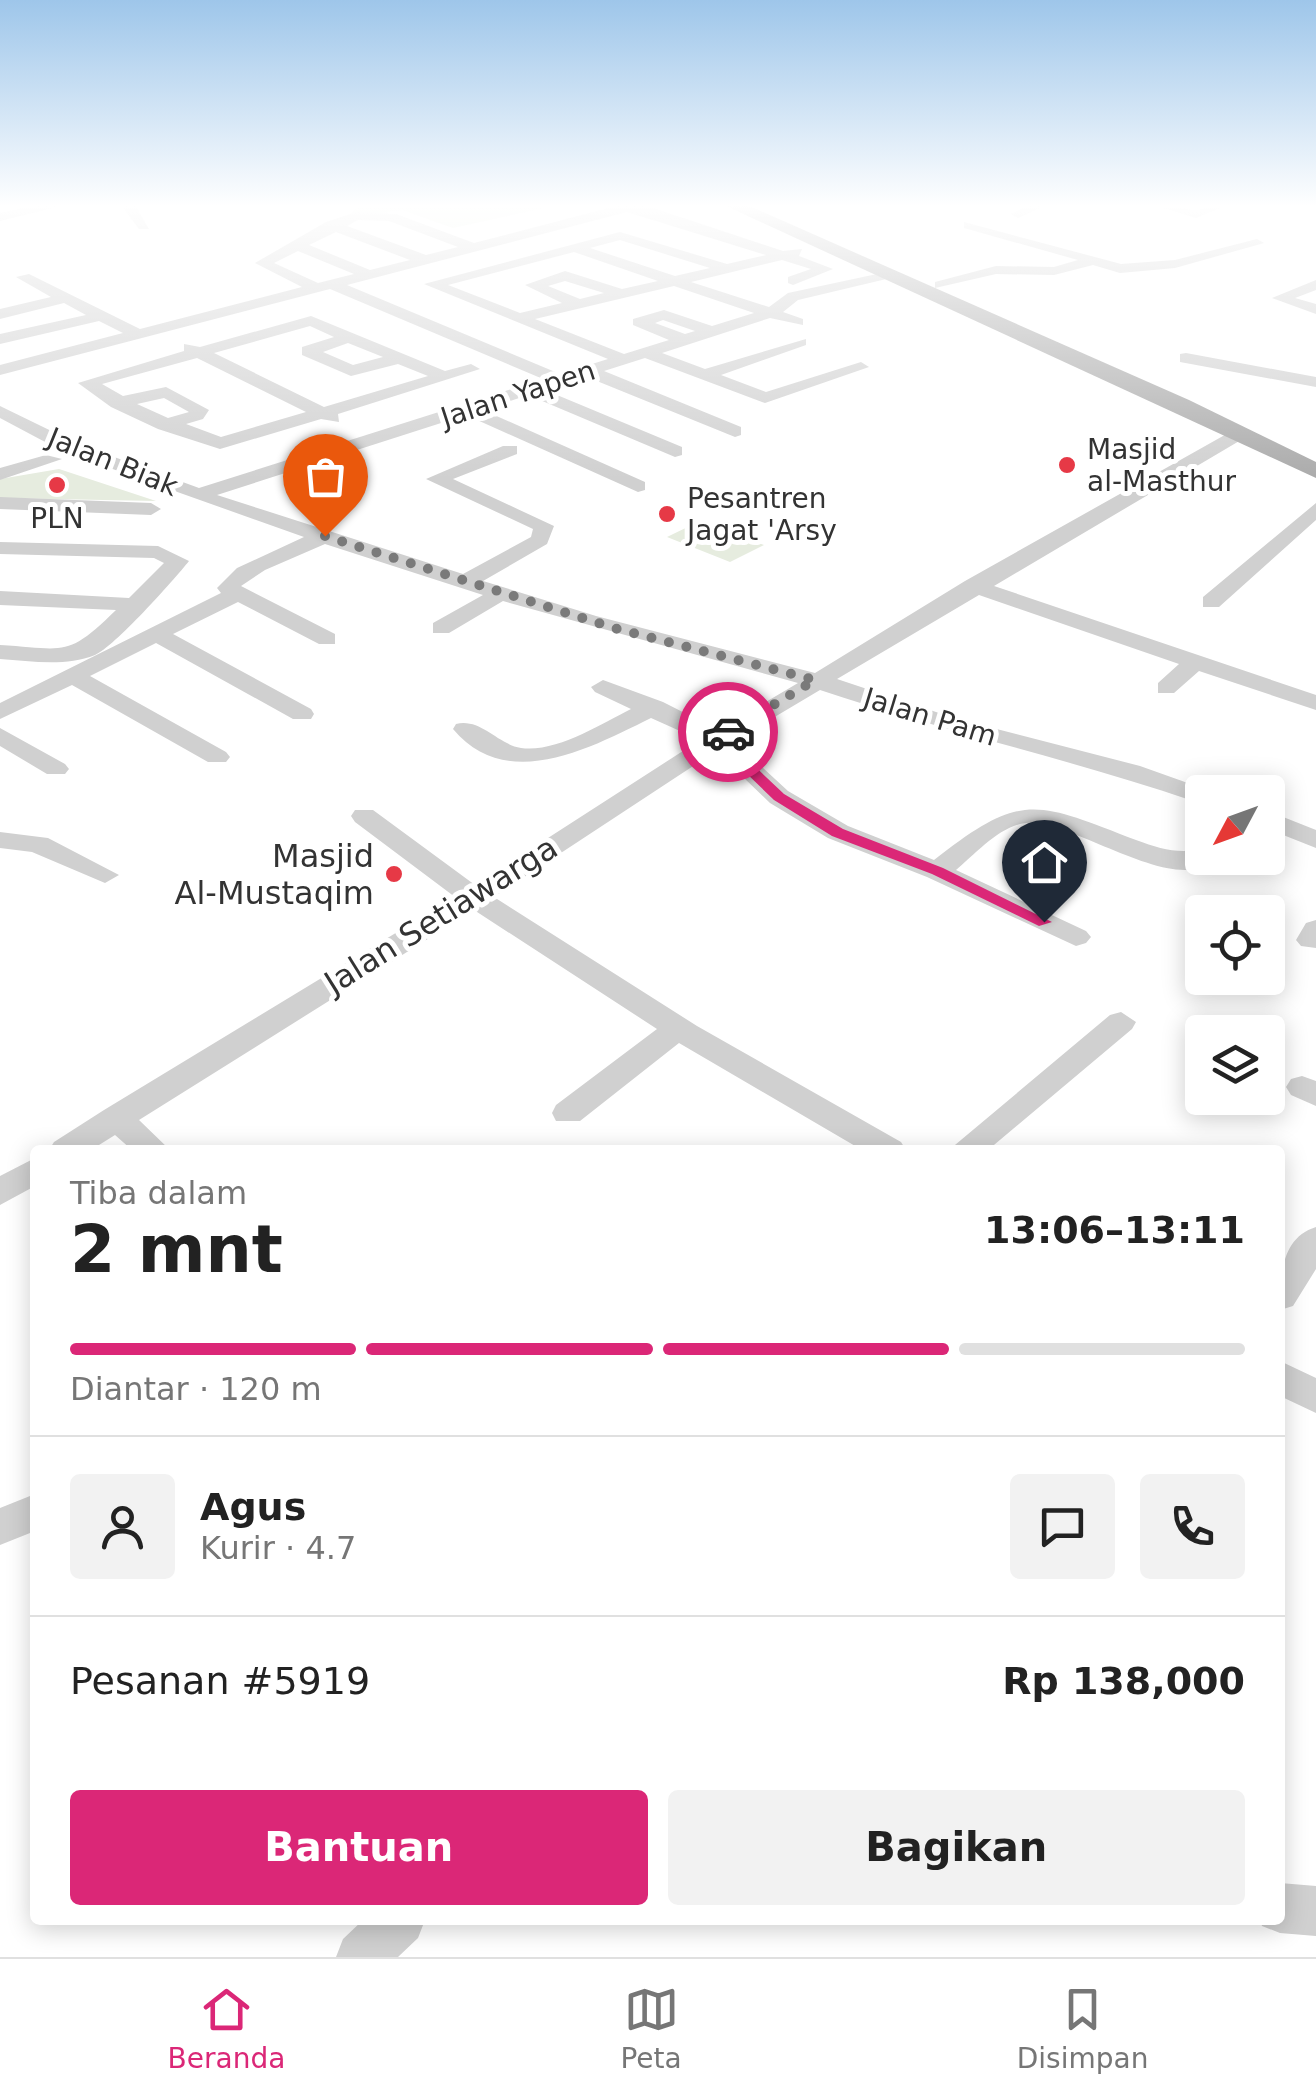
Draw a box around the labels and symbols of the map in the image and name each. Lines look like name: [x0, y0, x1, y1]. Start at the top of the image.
street label: Jalan Yapen: [435, 354, 599, 435]
street label: Jalan Biak: [41, 420, 184, 503]
place label: Masjid al-Masthur: [1087, 433, 1236, 498]
pin: [283, 434, 368, 537]
marker: Masjid al-Masthur: [1056, 454, 1078, 476]
marker: PLN: [46, 474, 68, 496]
place label: Pesantren Jagat 'Arsy: [685, 482, 837, 547]
place label: PLN: [30, 502, 84, 535]
marker: Pesantren Jagat 'Arsy: [656, 503, 678, 525]
street label: Jalan Pam: [858, 681, 1000, 753]
courier: [678, 682, 778, 782]
north arrow: [1185, 775, 1285, 875]
pin: [1002, 820, 1087, 923]
street label: Jalan Setiawarga: [316, 828, 564, 1003]
place label: Masjid Al-Mustaqim: [175, 837, 374, 912]
marker: Masjid Al-Mustaqim: [383, 863, 405, 885]

